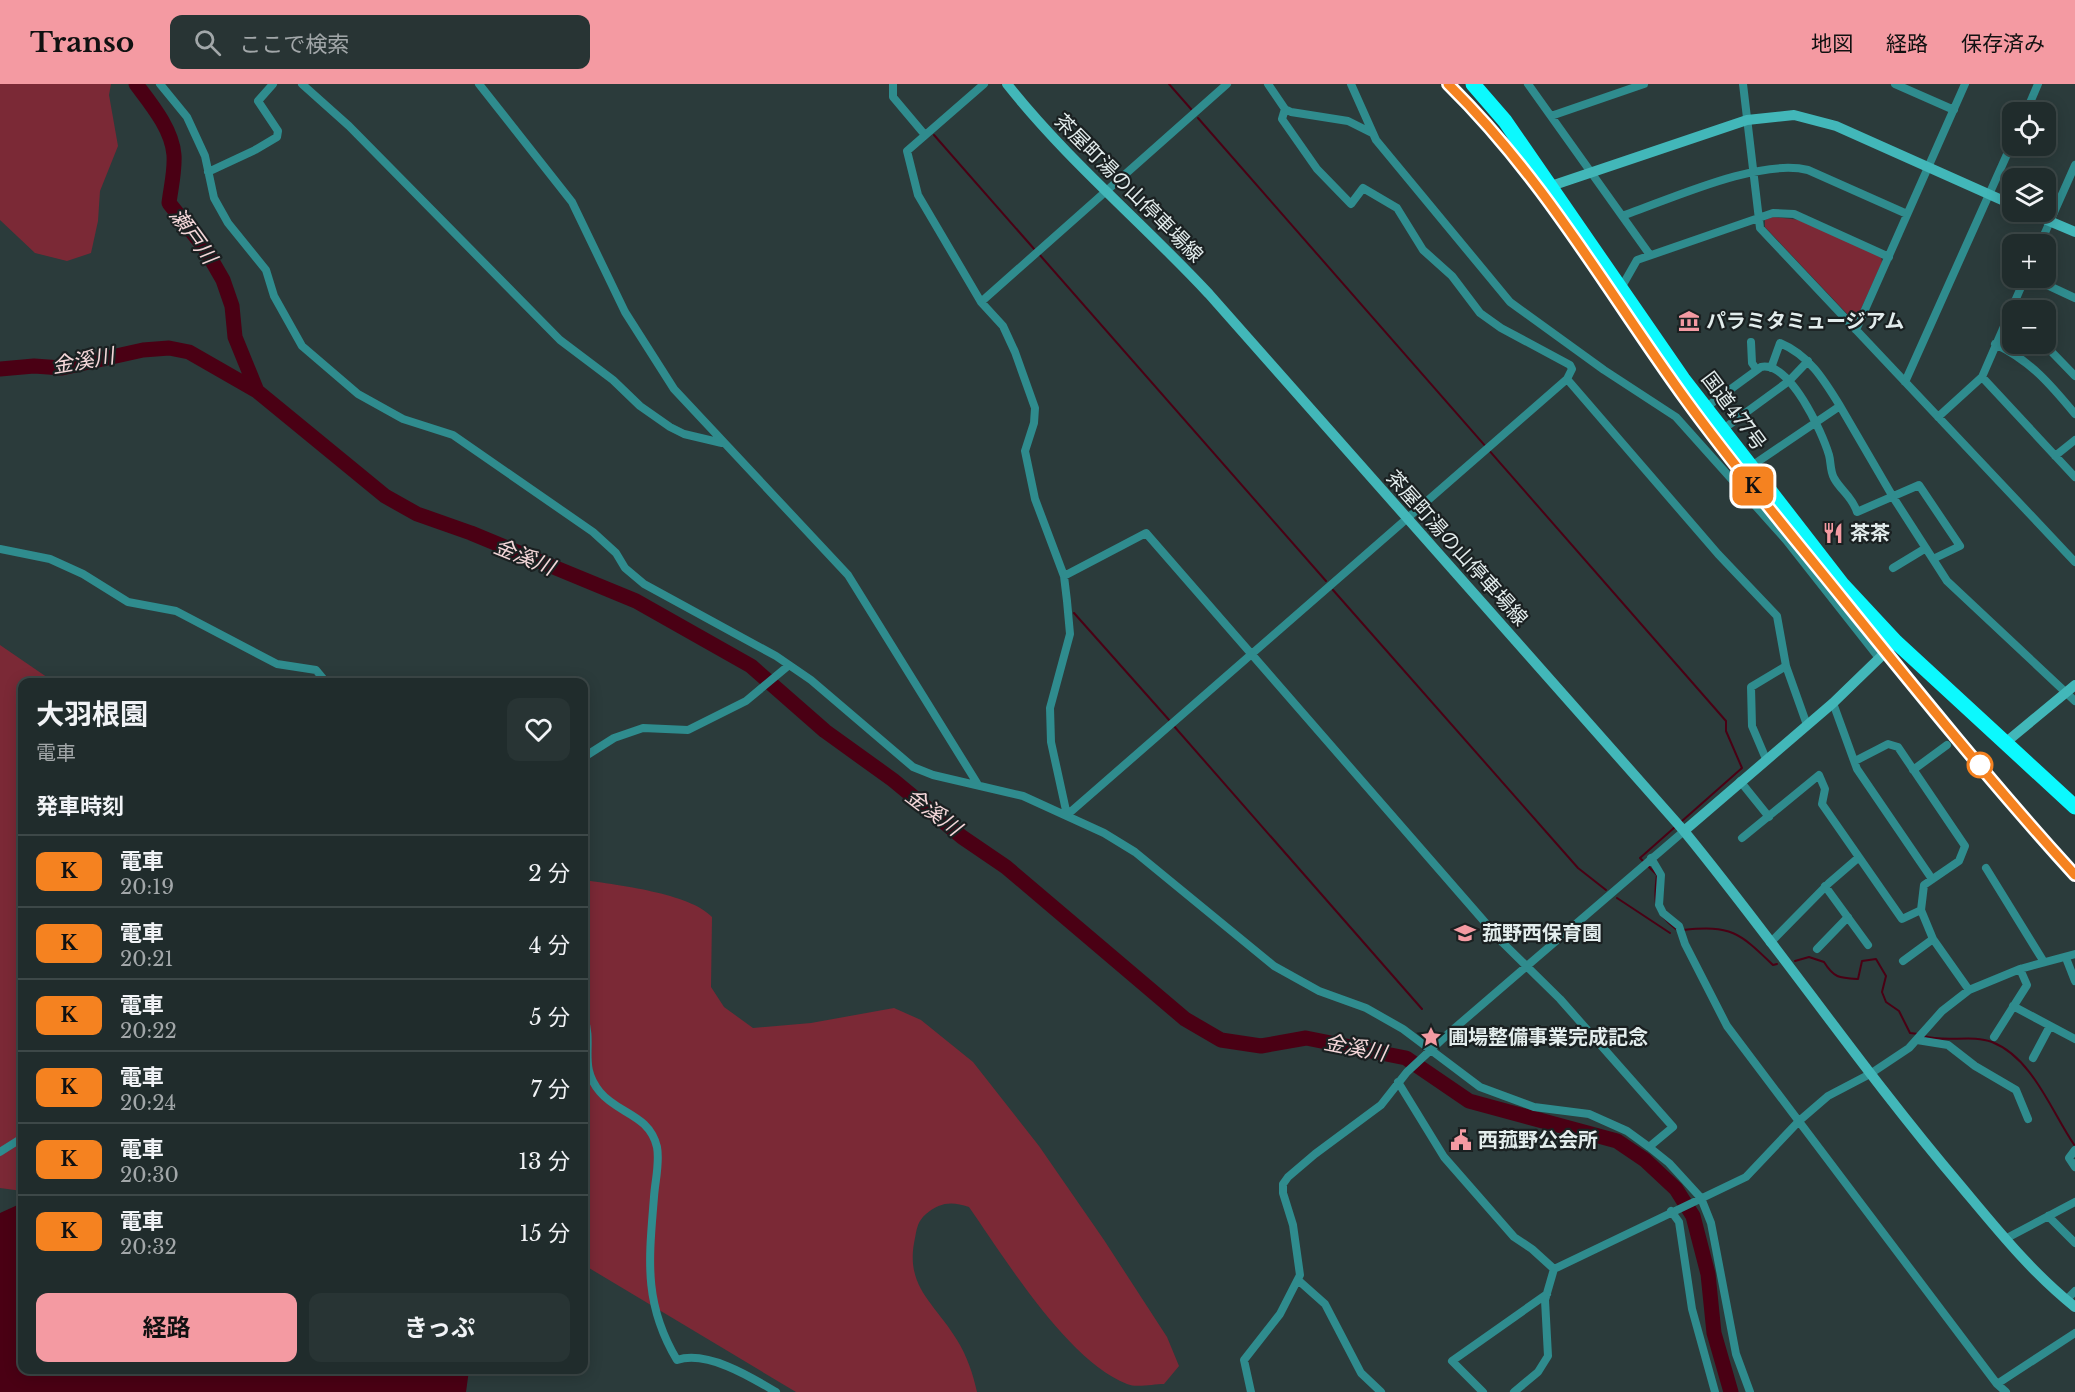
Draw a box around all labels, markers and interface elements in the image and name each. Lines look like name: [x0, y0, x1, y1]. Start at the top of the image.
search box: [170, 15, 590, 69]
text: Transo: [30, 25, 134, 60]
icon: search: [191, 26, 224, 59]
text: ここで検索: [239, 31, 349, 58]
text: 地図: [1811, 31, 1853, 57]
text: 経路: [1886, 31, 1928, 57]
text: 保存済み: [1961, 31, 2045, 57]
map controls: [2002, 102, 2056, 354]
button: locate: [2002, 102, 2056, 156]
street label: 茶屋町湯の山停車場線: [1050, 109, 1208, 267]
button: layers: [2002, 168, 2056, 222]
water label: 瀬戸川: [164, 203, 223, 271]
button: +: [2002, 234, 2056, 288]
button: −: [2002, 300, 2056, 354]
museum icon: パラミタミュージアム: [1677, 309, 1701, 333]
place label: パラミタミュージアム: [1706, 309, 1904, 333]
water label: 金溪川: [50, 342, 118, 379]
street label: 国道477号: [1697, 367, 1771, 455]
street label: 茶屋町湯の山停車場線: [1381, 466, 1533, 630]
line badge: K: [1734, 466, 1772, 506]
text: K: [1744, 473, 1762, 499]
restaurant icon: 茶茶: [1821, 521, 1845, 545]
place label: 茶茶: [1850, 521, 1890, 545]
water label: 金溪川: [490, 533, 560, 582]
text: 大羽根園: [36, 697, 148, 732]
button: heart: [507, 698, 570, 761]
text: 電車: [36, 741, 76, 765]
unlabelled marker: [1967, 752, 1993, 778]
water label: 金溪川: [900, 783, 968, 843]
text: 発車時刻: [36, 793, 124, 820]
text: 電車: [120, 848, 164, 875]
text: K: [60, 858, 78, 884]
text: 2 分: [528, 860, 570, 887]
text: 20:19: [120, 875, 174, 899]
text: 電車: [120, 920, 164, 947]
school or university icon: 菰野西保育園: [1453, 921, 1477, 945]
place label: 菰野西保育園: [1482, 921, 1602, 945]
text: K: [60, 930, 78, 956]
text: 4 分: [529, 932, 570, 959]
text: 20:21: [120, 947, 174, 971]
text: 電車: [120, 992, 164, 1019]
text: K: [60, 1002, 78, 1028]
text: 5 分: [529, 1004, 570, 1031]
text: 20:22: [120, 1019, 177, 1043]
place icon: 圃場整備事業完成記念: [1419, 1025, 1443, 1049]
place label: 圃場整備事業完成記念: [1448, 1025, 1648, 1049]
water label: 金溪川: [1322, 1029, 1390, 1067]
text: 電車: [120, 1064, 164, 1091]
text: K: [60, 1074, 78, 1100]
text: 7 分: [531, 1076, 570, 1103]
text: 20:24: [120, 1091, 176, 1115]
public building icon: 西菰野公会所: [1449, 1128, 1473, 1152]
place label: 西菰野公会所: [1478, 1128, 1598, 1152]
text: 電車: [120, 1136, 164, 1163]
text: K: [60, 1146, 78, 1172]
text: 13 分: [518, 1148, 570, 1175]
text: 20:30: [120, 1163, 179, 1187]
text: 電車: [120, 1208, 164, 1235]
text: K: [60, 1218, 78, 1244]
text: 15 分: [519, 1220, 570, 1247]
text: 20:32: [120, 1235, 177, 1259]
button: 経路: [36, 1293, 297, 1362]
button: きっぷ: [309, 1293, 570, 1362]

